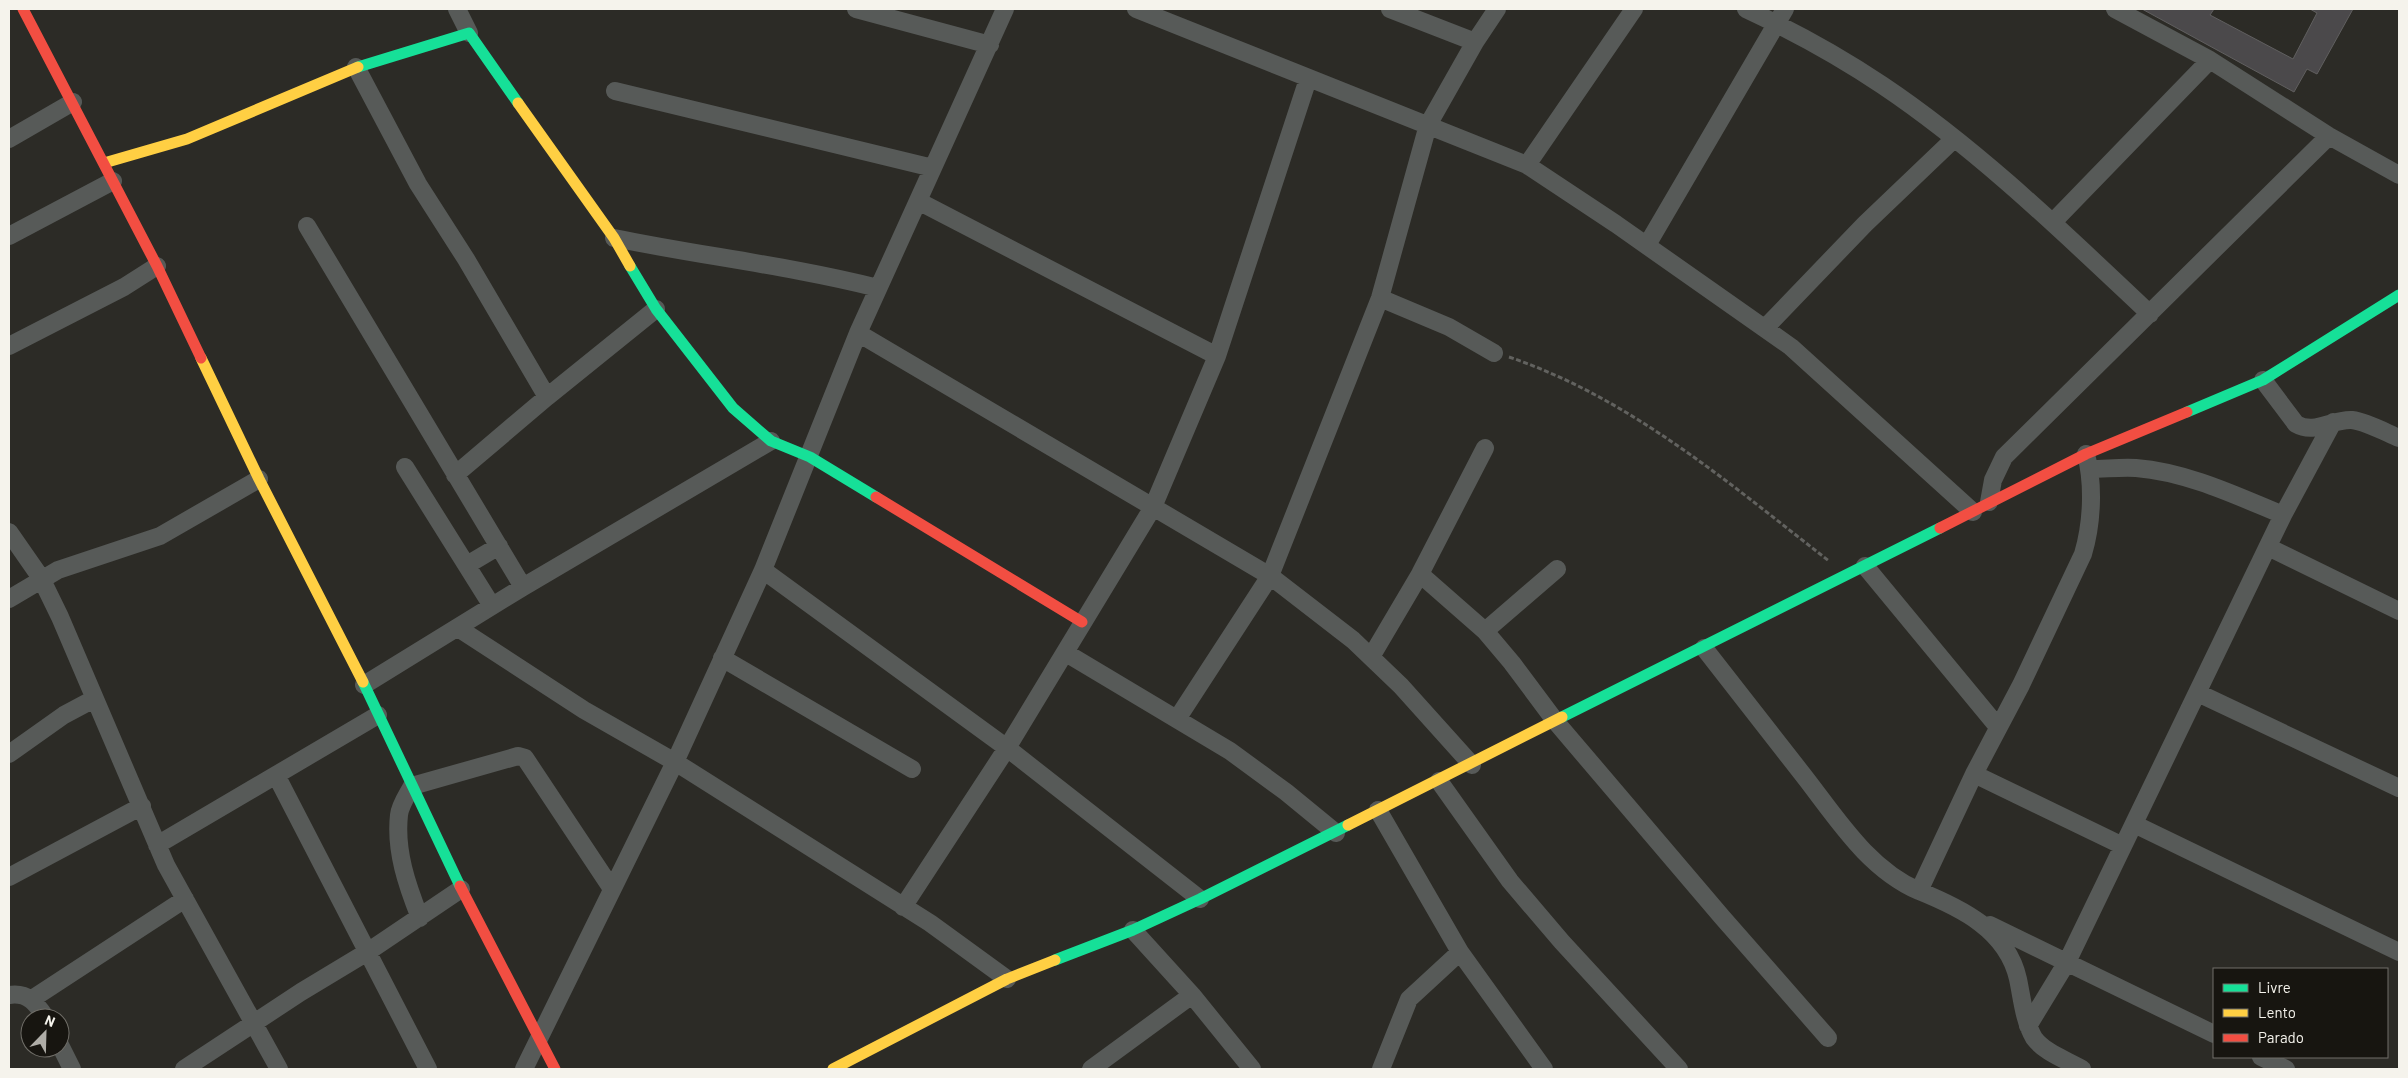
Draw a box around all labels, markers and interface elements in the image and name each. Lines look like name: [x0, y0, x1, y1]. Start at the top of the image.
legend: [2213, 968, 2388, 1058]
text: Livre: [2258, 978, 2291, 996]
text: Lento: [2258, 1003, 2296, 1021]
north arrow: [20, 1008, 70, 1058]
text: N: [43, 1011, 58, 1030]
text: Parado: [2258, 1028, 2304, 1046]

